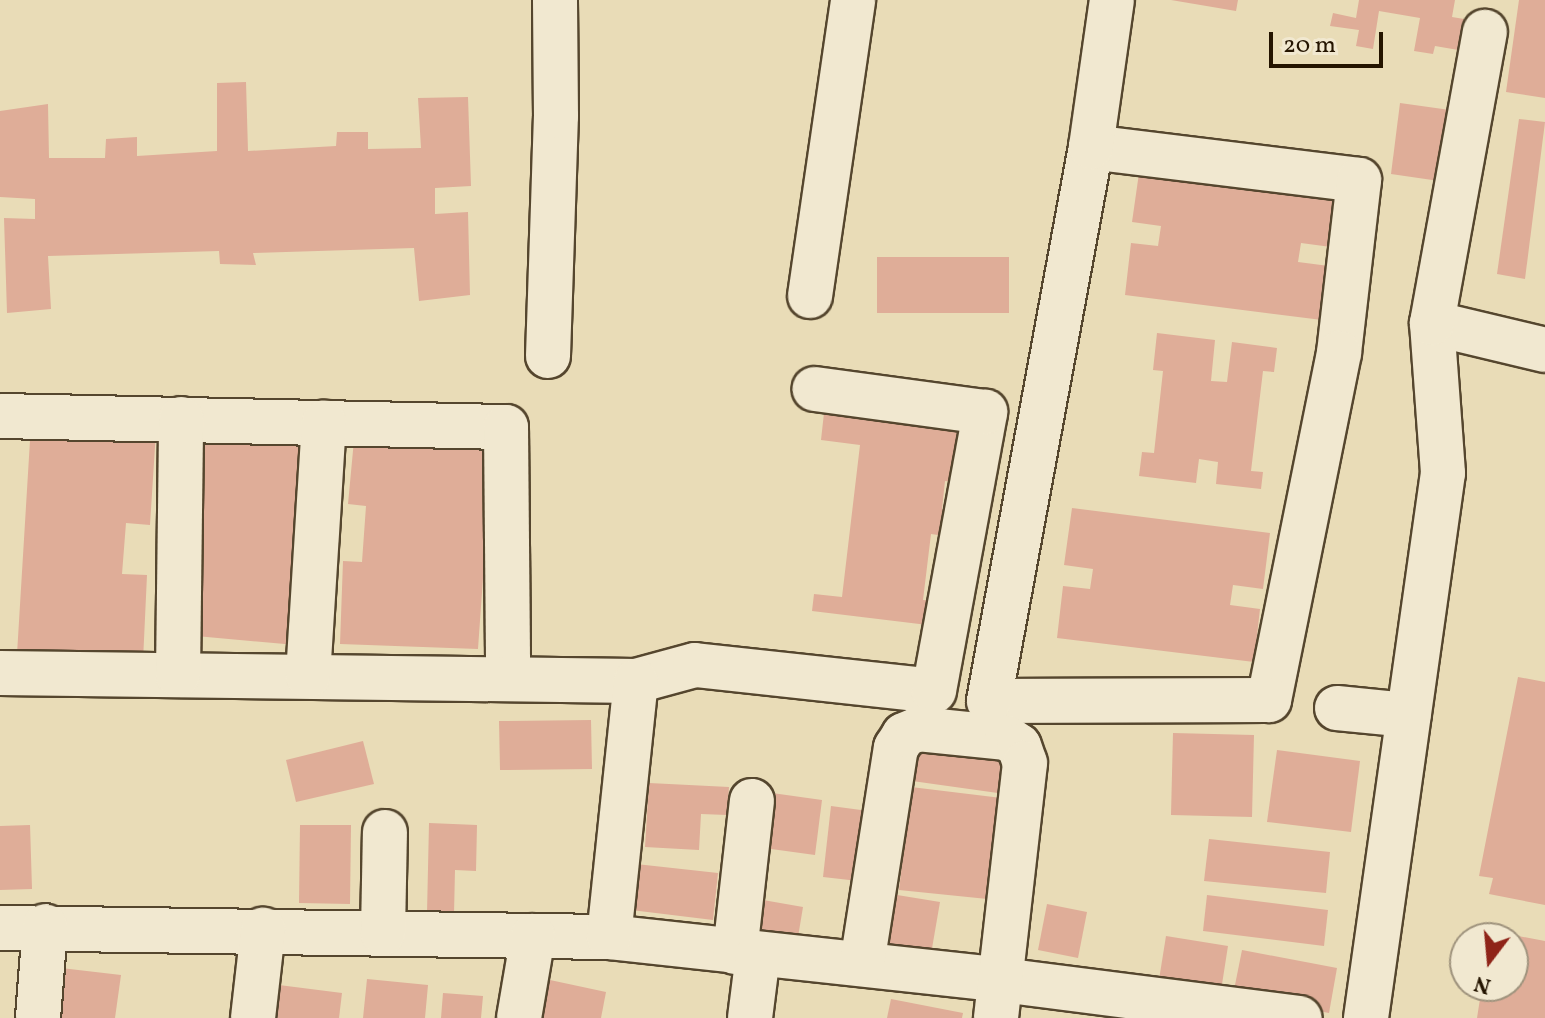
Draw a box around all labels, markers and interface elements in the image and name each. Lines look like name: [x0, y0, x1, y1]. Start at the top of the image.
scale bar: [1273, 16, 1387, 66]
text: 20 m: [1283, 29, 1336, 63]
north arrow: [1449, 922, 1529, 1002]
text: N: [1471, 967, 1495, 1001]

